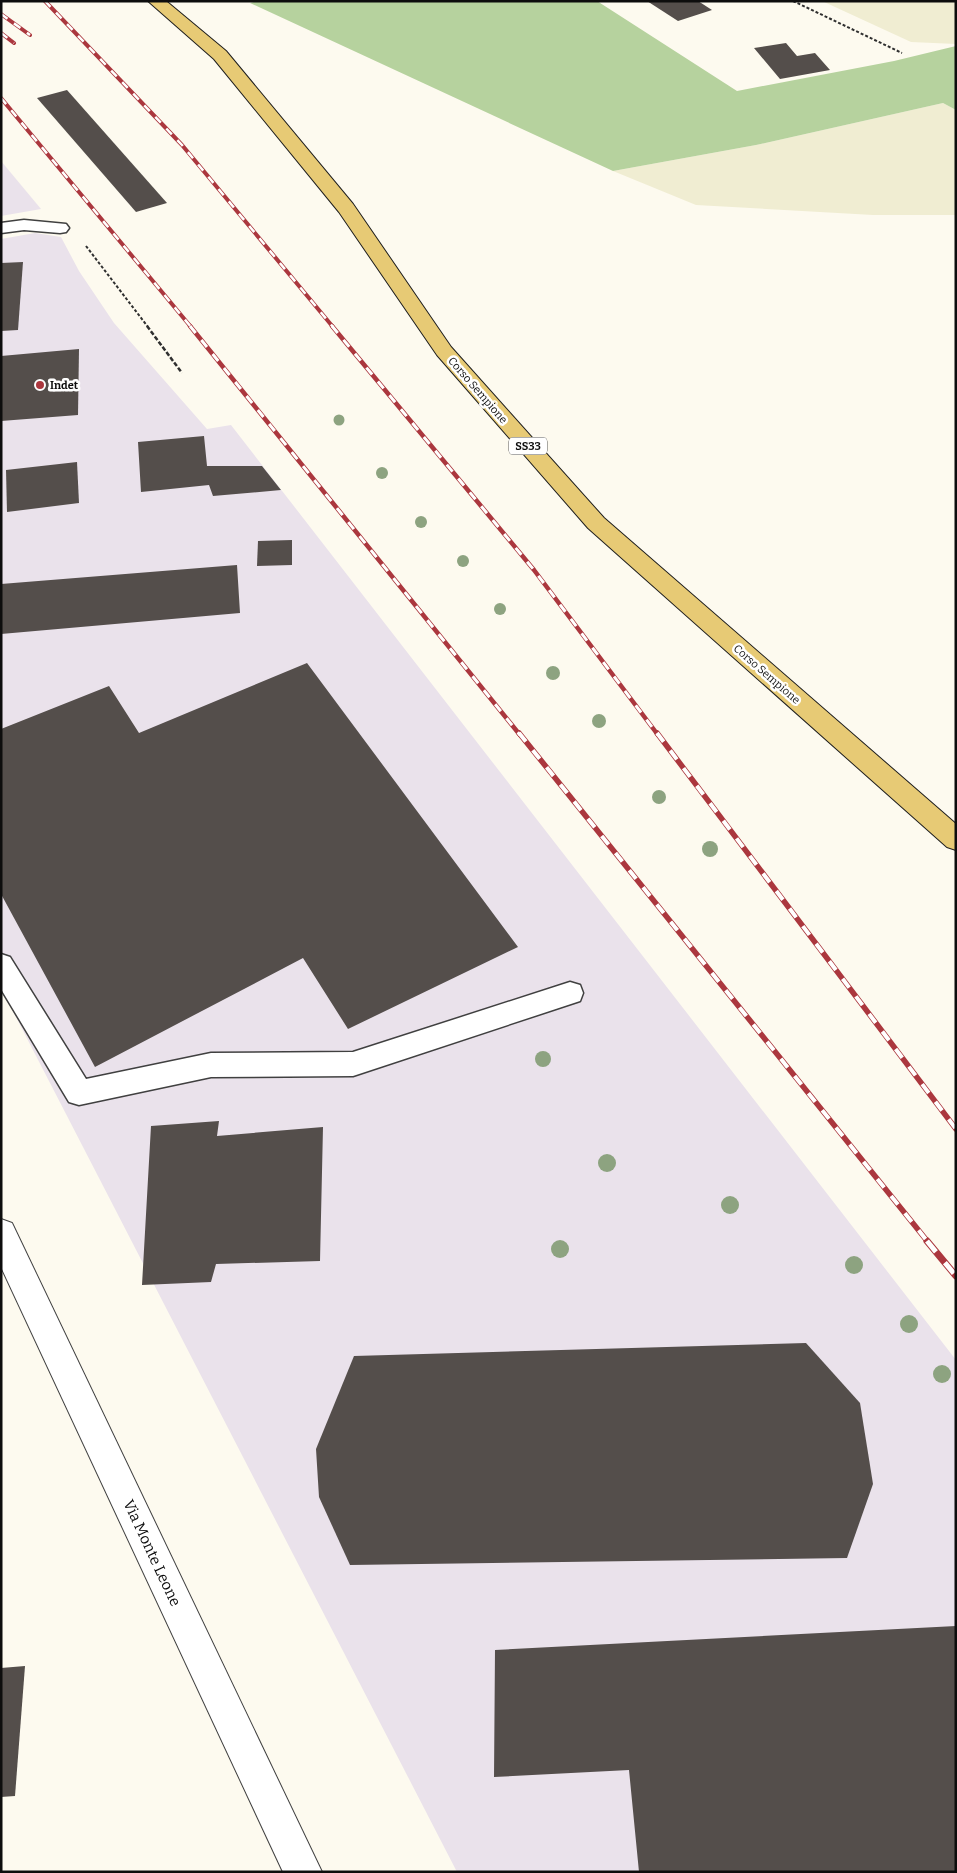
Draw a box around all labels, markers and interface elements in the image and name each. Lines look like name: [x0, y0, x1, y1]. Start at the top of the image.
street label: Corso Sempione: [445, 354, 510, 426]
marker: Indet: [34, 379, 46, 391]
place label: Indet: [50, 379, 79, 392]
road number: SS33: [509, 438, 547, 454]
street label: Corso Sempione: [731, 642, 803, 707]
street label: Via Monte Leone: [119, 1497, 185, 1609]

